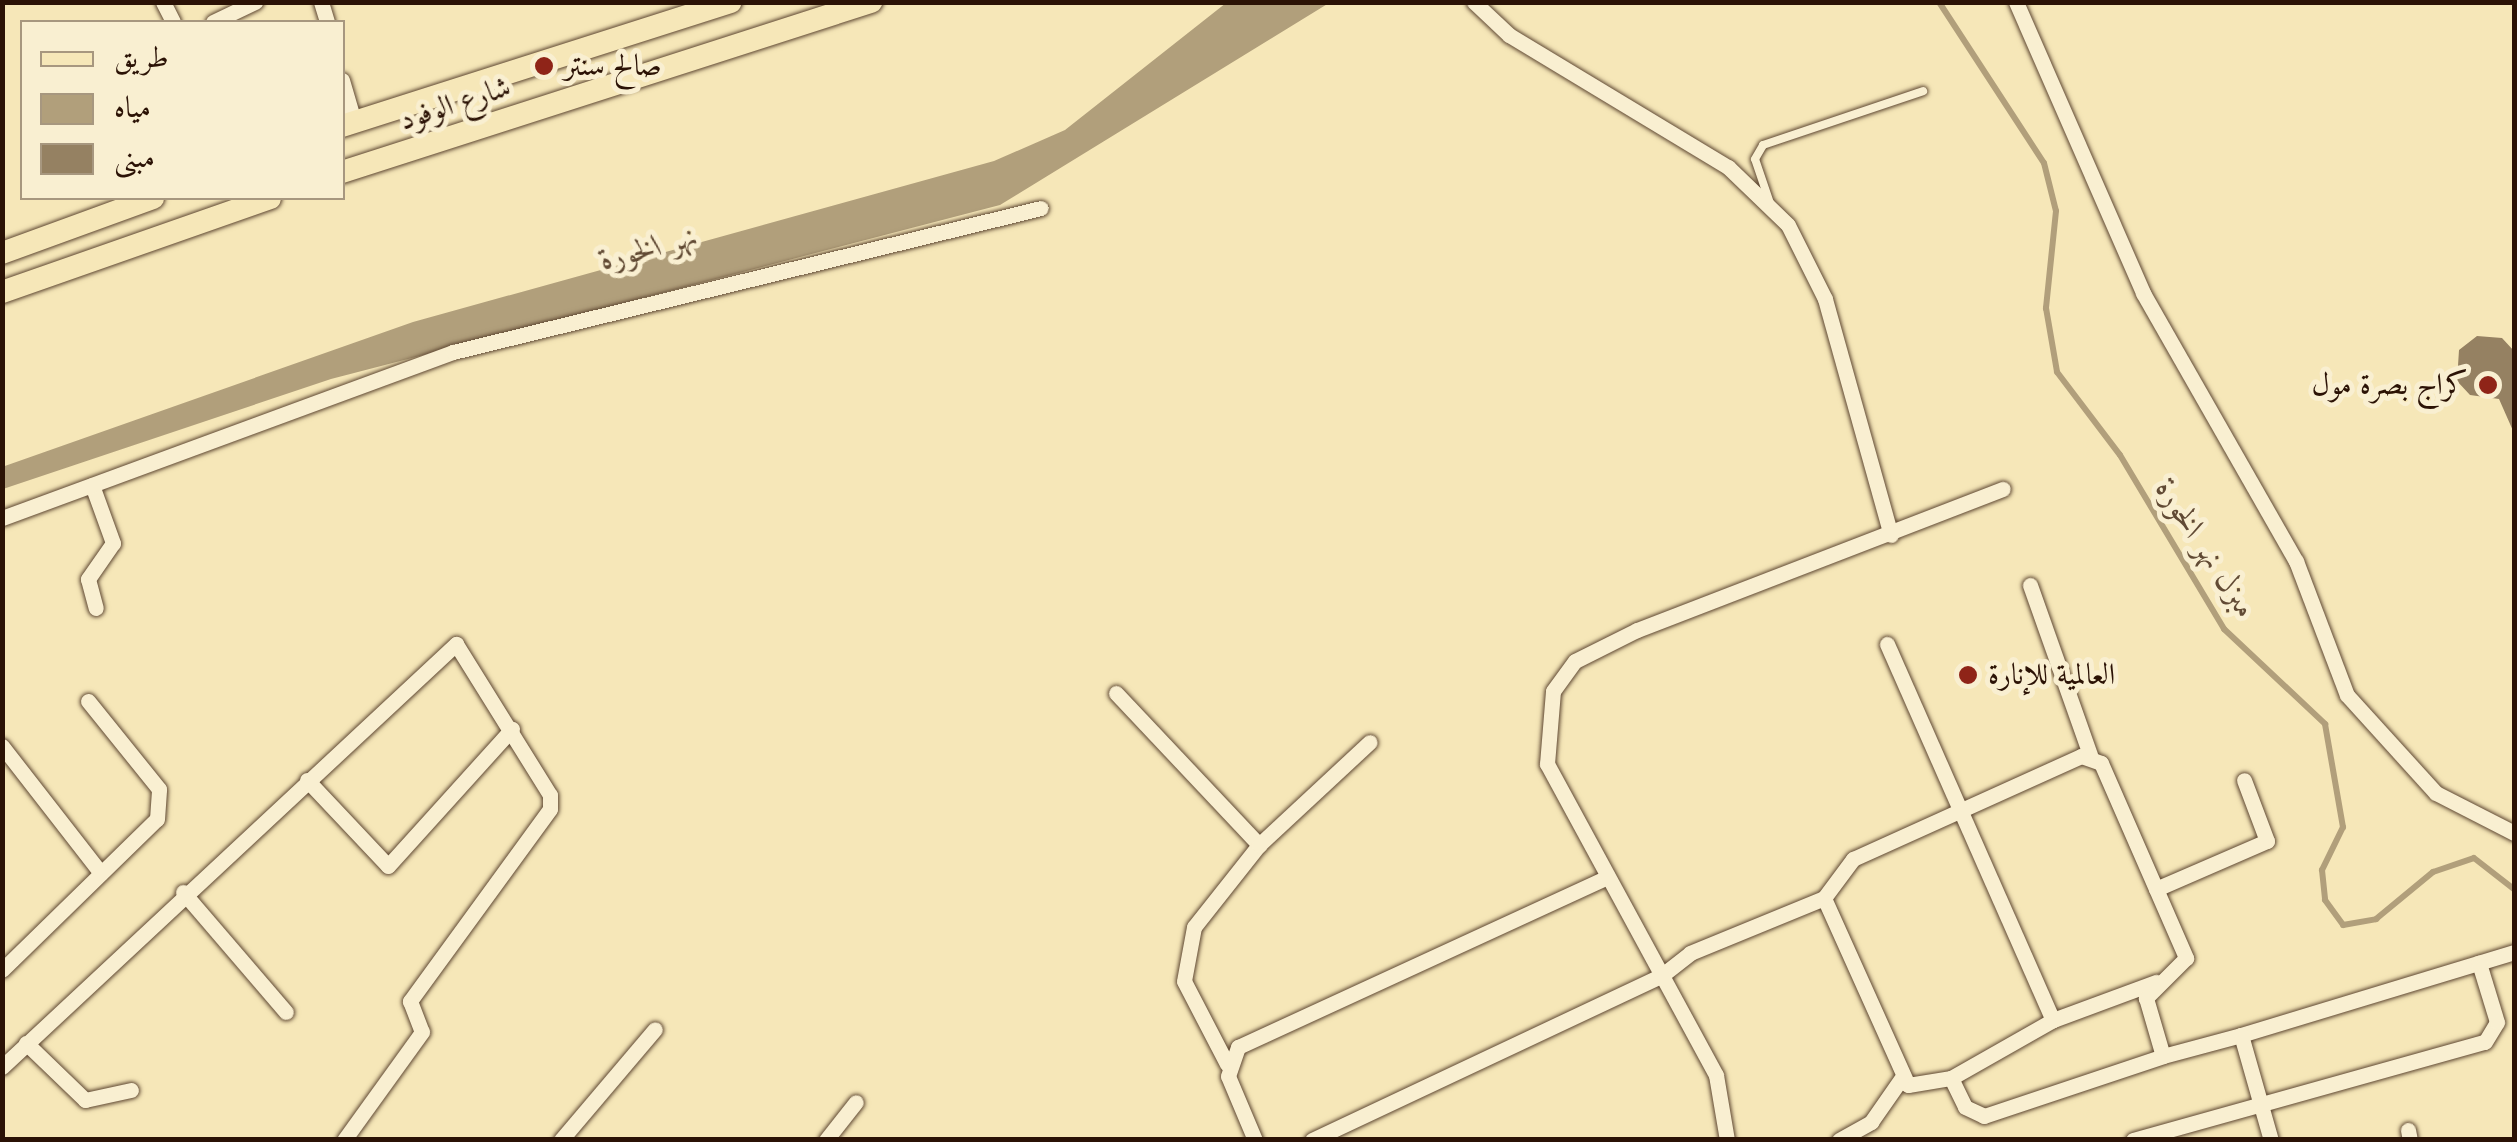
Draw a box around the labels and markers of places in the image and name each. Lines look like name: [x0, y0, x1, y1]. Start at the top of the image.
place label: صالح سنتر: [564, 48, 662, 84]
marker: صالح سنتر: [533, 55, 555, 77]
place label: كراج بصرة مول: [2311, 367, 2468, 403]
marker: كراج بصرة مول: [2477, 374, 2499, 396]
place label: العالمية للإنارة: [1988, 657, 2115, 693]
marker: العالمية للإنارة: [1957, 664, 1979, 686]

